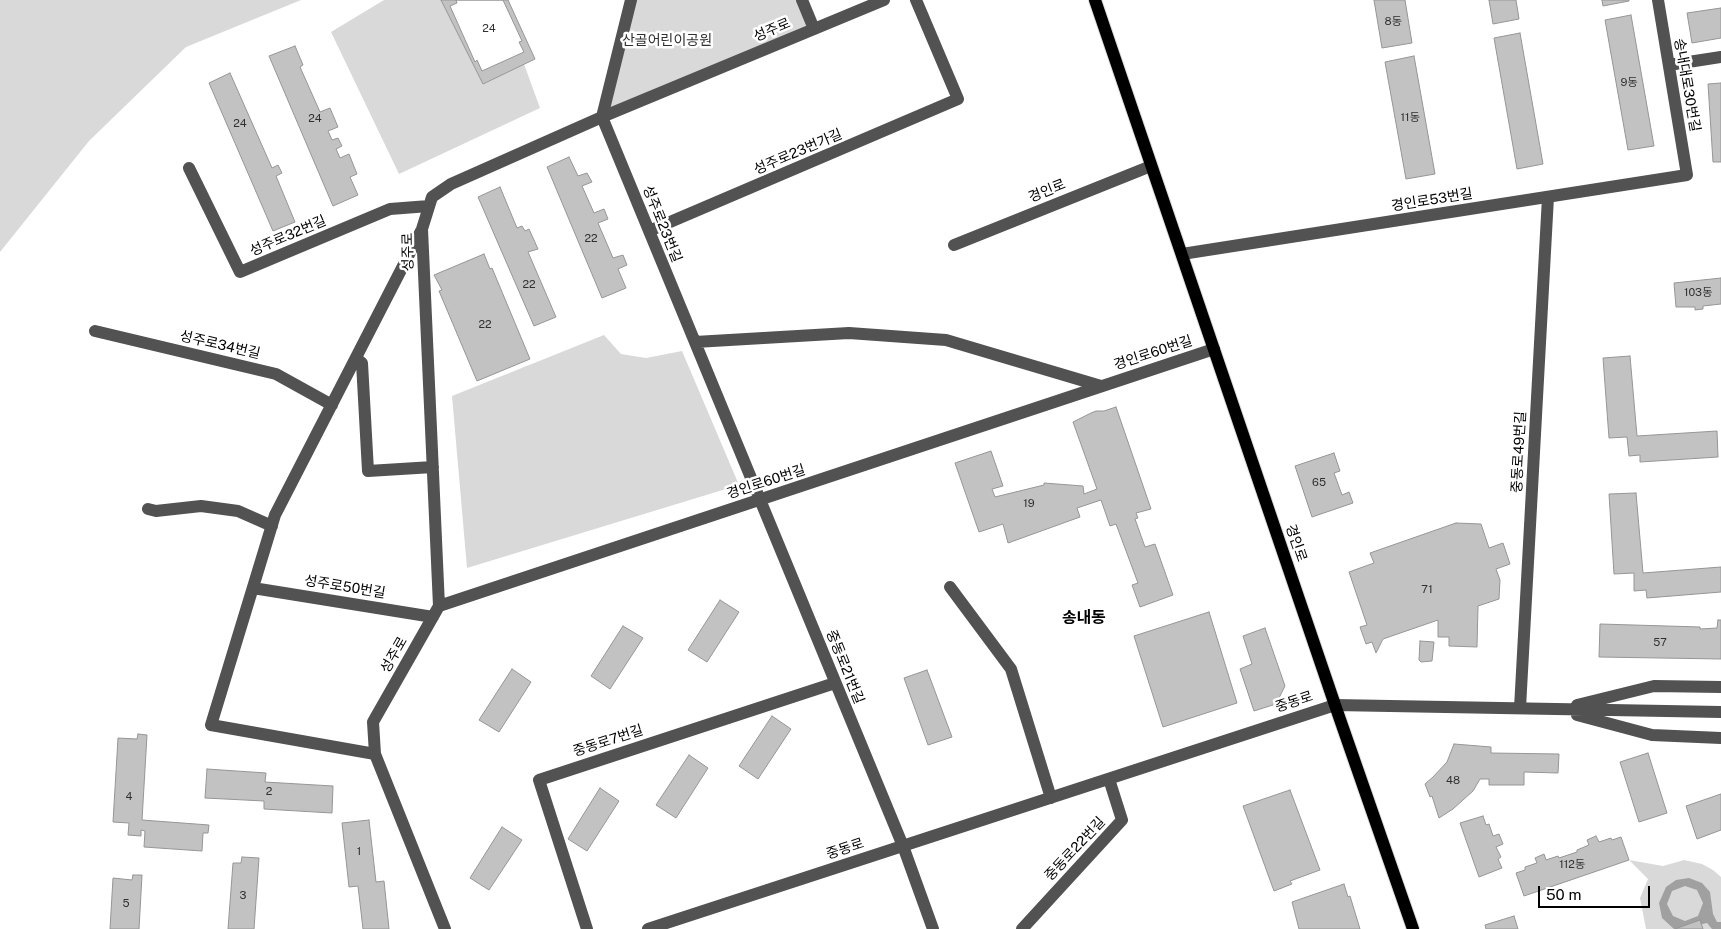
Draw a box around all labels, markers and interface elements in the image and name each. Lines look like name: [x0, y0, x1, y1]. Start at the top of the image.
street label: 성주로: [751, 15, 793, 45]
house number: 8동: [1384, 15, 1402, 29]
house number: 24: [482, 22, 496, 36]
park label: 산골어린이공원: [622, 33, 712, 49]
street label: 송내대로30번길: [1671, 37, 1703, 133]
house number: 9동: [1621, 76, 1637, 90]
house number: 11동: [1400, 111, 1420, 125]
house number: 24: [308, 112, 322, 126]
house number: 24: [233, 117, 247, 131]
street label: 성주로23번가길: [751, 126, 845, 178]
street label: 경인로: [1026, 176, 1068, 206]
street label: 성주로23번길: [639, 183, 685, 265]
street label: 경인로53번길: [1390, 185, 1474, 215]
street label: 성주로32번길: [247, 212, 329, 260]
house number: 22: [584, 232, 598, 246]
street label: 성주로: [399, 233, 417, 271]
house number: 22: [522, 278, 536, 292]
house number: 103동: [1684, 286, 1712, 300]
house number: 22: [478, 318, 492, 332]
street label: 성주로34번길: [178, 328, 262, 362]
street label: 경인로60번길: [1112, 332, 1194, 374]
street label: 중동로49번길: [1508, 411, 1530, 493]
street label: 경인로60번길: [725, 461, 807, 503]
house number: 65: [1312, 476, 1326, 490]
house number: 19: [1023, 497, 1035, 511]
street label: 경인로: [1282, 522, 1310, 564]
street label: 성주로50번길: [303, 572, 387, 602]
house number: 71: [1421, 583, 1433, 597]
district label: 송내동: [1062, 608, 1106, 628]
street label: 중동로21번길: [823, 627, 867, 707]
street label: 성주로: [377, 634, 411, 676]
house number: 57: [1653, 636, 1667, 650]
street label: 중동로: [1273, 688, 1315, 716]
street label: 중동로7번길: [571, 722, 645, 760]
house number: 48: [1446, 774, 1460, 788]
house number: 2: [266, 785, 272, 799]
house number: 4: [126, 790, 132, 804]
street label: 중동로22번길: [1041, 814, 1109, 884]
street label: 중동로: [824, 835, 866, 863]
house number: 1: [357, 845, 361, 859]
house number: 112동: [1559, 858, 1585, 872]
scale bar: [1541, 876, 1654, 908]
text: 50 m: [1546, 886, 1581, 903]
house number: 3: [240, 889, 246, 903]
house number: 5: [122, 897, 130, 911]

